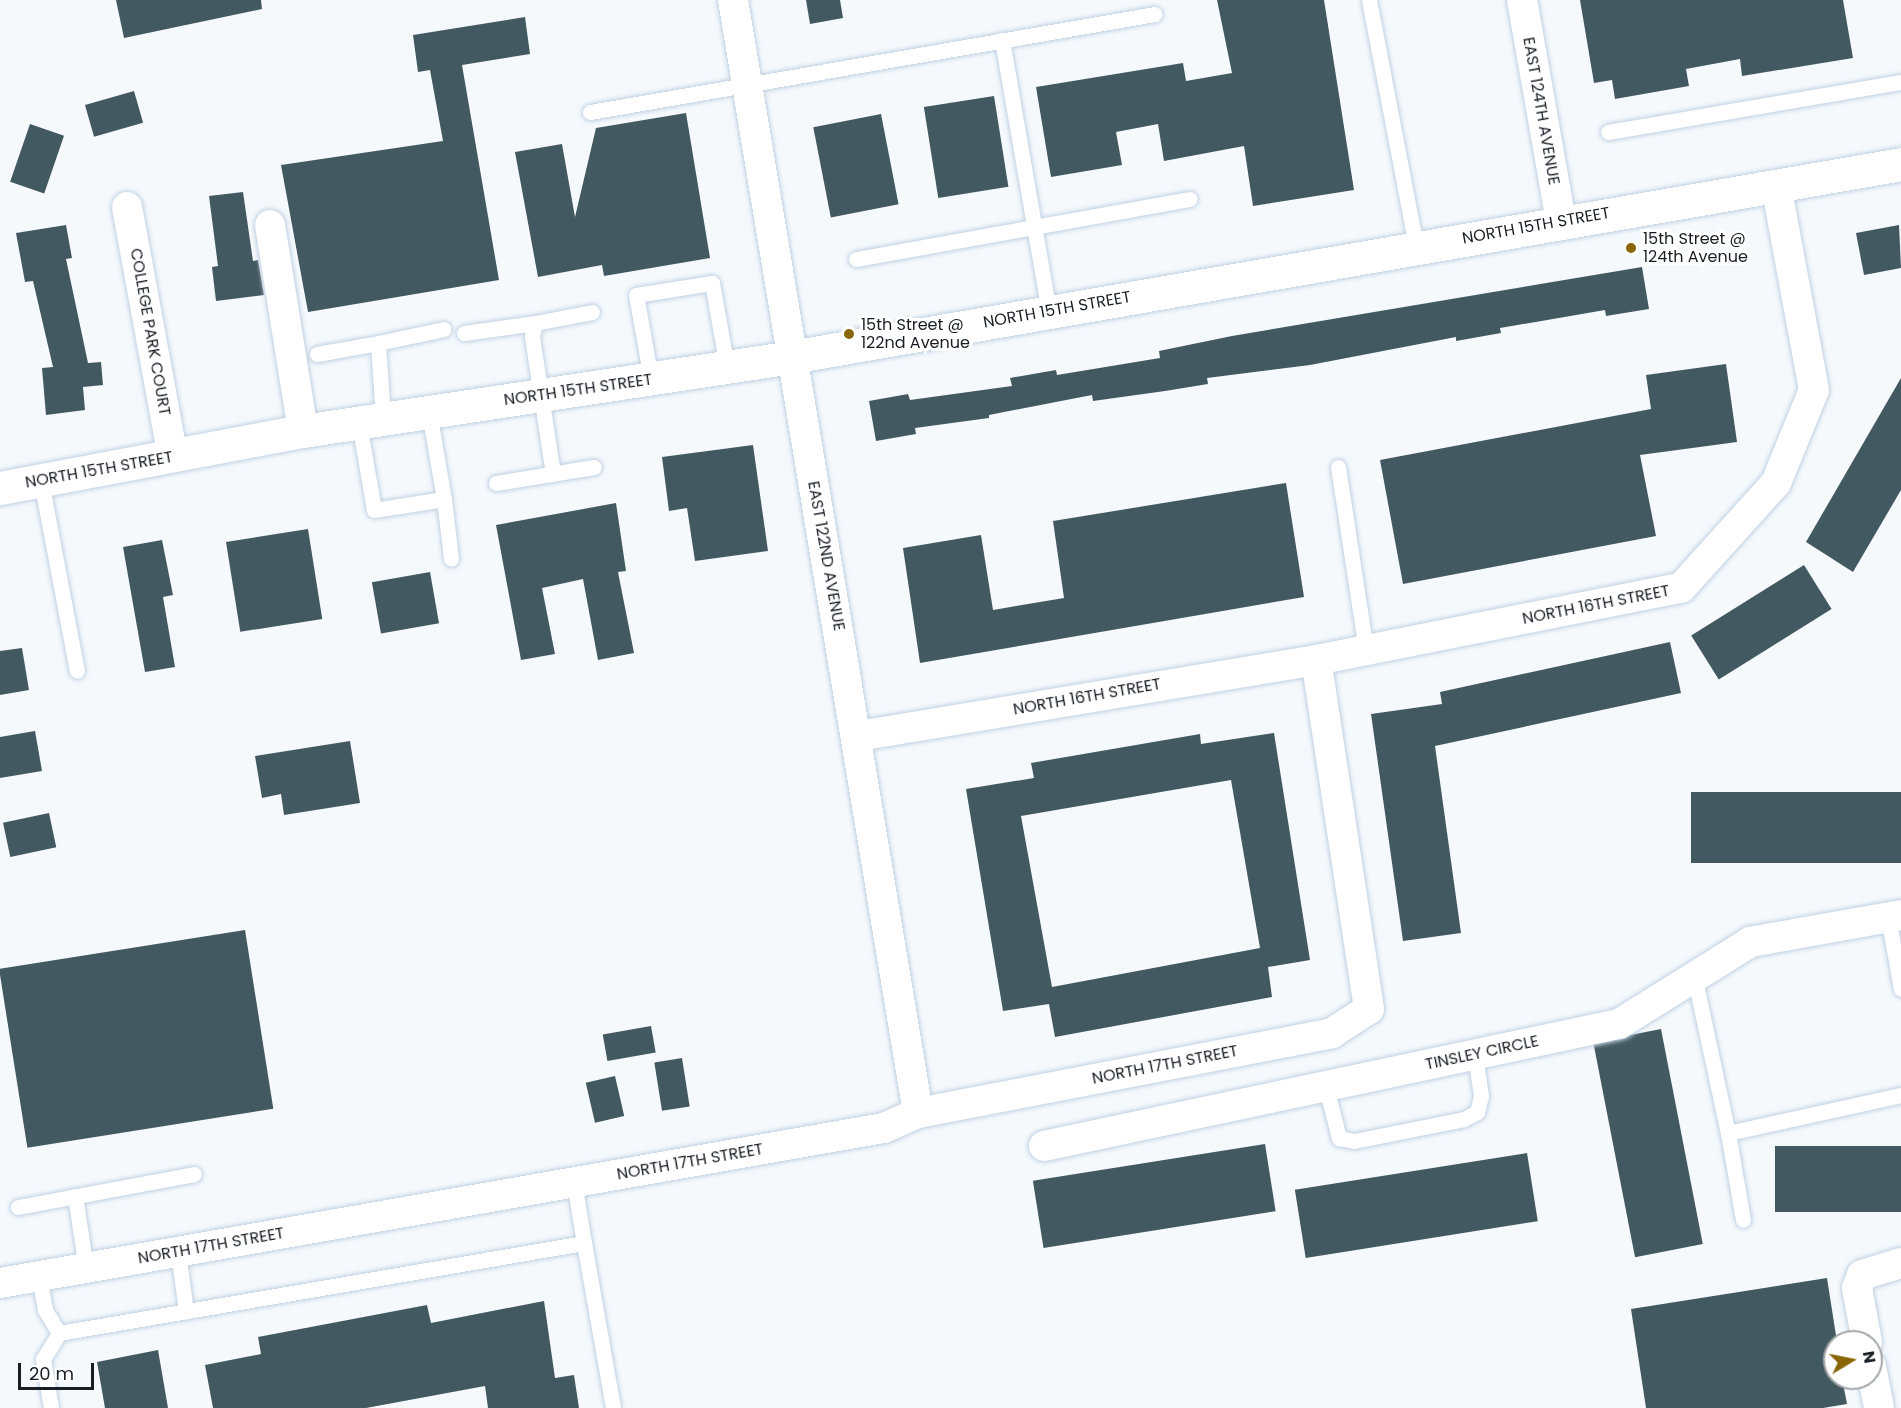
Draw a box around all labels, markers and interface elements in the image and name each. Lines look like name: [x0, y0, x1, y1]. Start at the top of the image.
street label: EAST 124TH AVENUE: [1519, 36, 1563, 186]
street label: NORTH 15TH STREET: [1461, 204, 1611, 248]
place label: 15th Street @ 124th Avenue: [1643, 229, 1748, 267]
marker: 15th Street @ 124th Avenue: [1624, 241, 1638, 255]
street label: COLLEGE PARK COURT: [126, 247, 174, 417]
street label: NORTH 15TH STREET: [982, 288, 1132, 332]
place label: 15th Street @ 122nd Avenue: [861, 315, 970, 353]
marker: 15th Street @ 122nd Avenue: [842, 327, 856, 341]
street label: NORTH 15TH STREET: [503, 370, 653, 410]
street label: NORTH 15TH STREET: [24, 448, 174, 492]
street label: EAST 122ND AVENUE: [803, 480, 849, 632]
street label: NORTH 16TH STREET: [1521, 581, 1671, 629]
street label: NORTH 16TH STREET: [1012, 675, 1162, 719]
street label: TINSLEY CIRCLE: [1424, 1032, 1540, 1074]
street label: NORTH 17TH STREET: [1090, 1041, 1240, 1089]
street label: NORTH 17TH STREET: [615, 1140, 765, 1184]
street label: NORTH 17TH STREET: [136, 1224, 286, 1268]
north arrow: [1823, 1330, 1883, 1390]
text: N: [1857, 1349, 1882, 1365]
scale bar: [21, 1351, 98, 1389]
text: 20 m: [29, 1361, 74, 1386]

